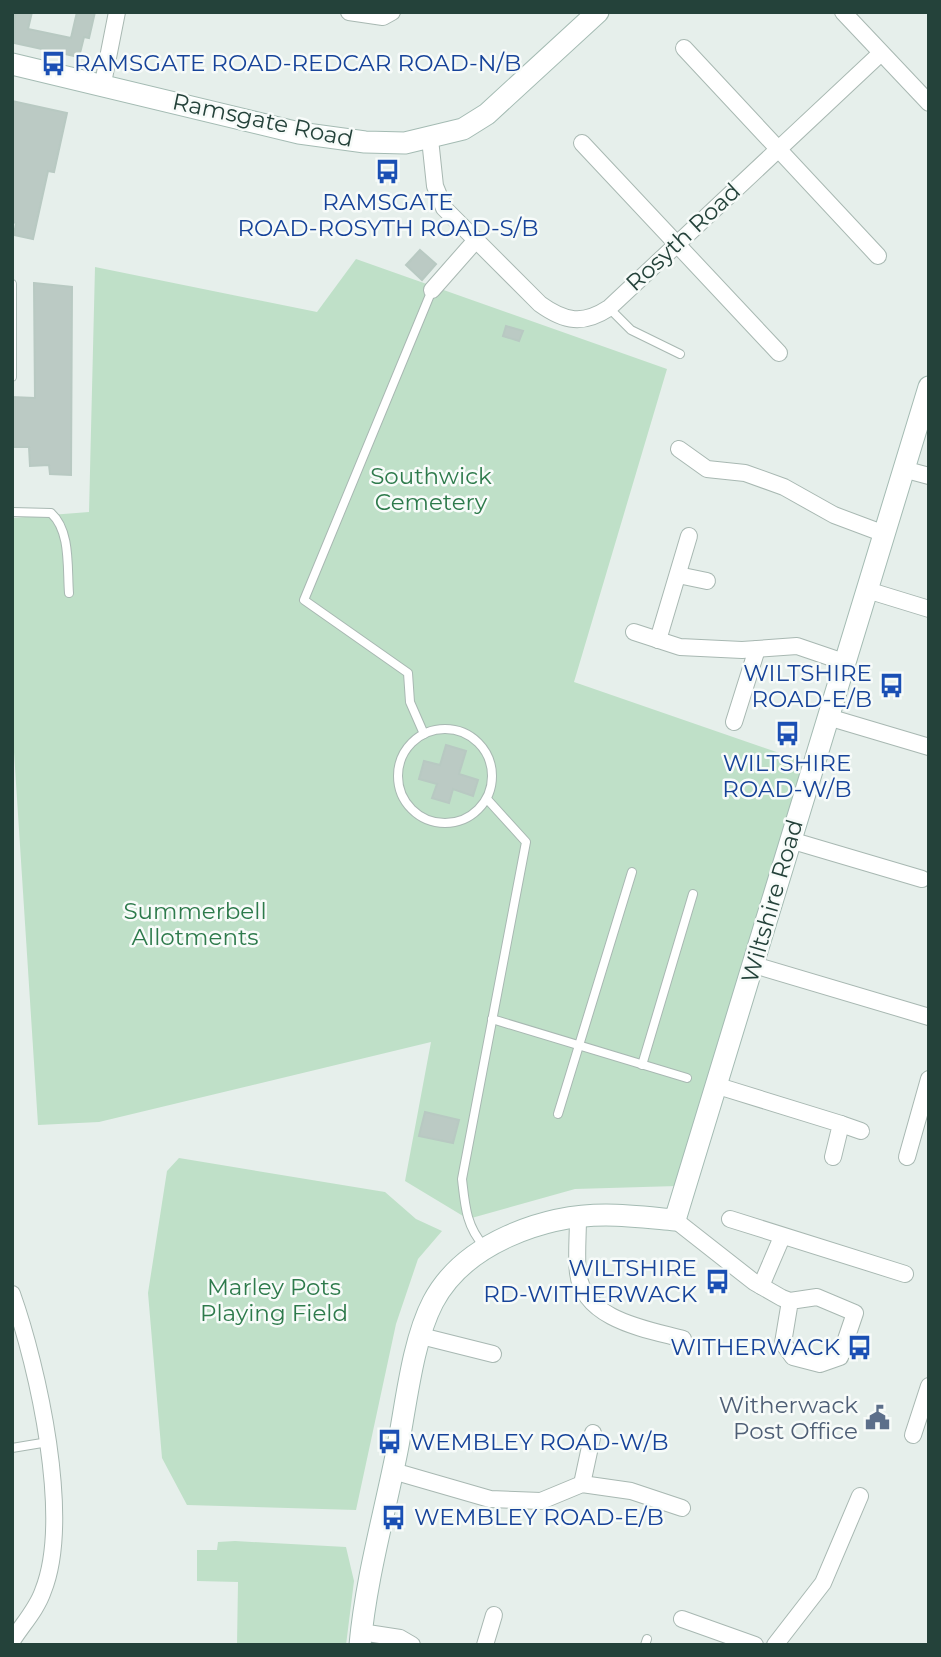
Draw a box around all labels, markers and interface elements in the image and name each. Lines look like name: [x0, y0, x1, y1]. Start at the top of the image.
bus stop icon: RAMSGATE ROAD-REDCAR ROAD-N/B: [40, 49, 68, 77]
place label: RAMSGATE ROAD-REDCAR ROAD-N/B: [74, 49, 521, 77]
street label: Ramsgate Road: [170, 87, 356, 153]
bus stop icon: RAMSGATE ROAD-ROSYTH ROAD-S/B: [374, 158, 402, 186]
street label: Rosyth Road: [620, 177, 746, 297]
place label: RAMSGATE ROAD-ROSYTH ROAD-S/B: [237, 188, 539, 242]
park label: Southwick Cemetery: [370, 462, 492, 516]
place label: WILTSHIRE ROAD-E/B: [743, 659, 872, 713]
bus stop icon: WILTSHIRE ROAD-E/B: [878, 672, 906, 700]
bus stop icon: WILTSHIRE ROAD-W/B: [773, 719, 801, 747]
place label: WILTSHIRE ROAD-W/B: [722, 749, 852, 803]
street label: Wiltshire Road: [735, 816, 809, 986]
park label: Summerbell Allotments: [123, 897, 267, 951]
place label: WILTSHIRE RD-WITHERWACK: [483, 1254, 698, 1308]
bus stop icon: WILTSHIRE RD-WITHERWACK: [703, 1267, 731, 1295]
park label: Marley Pots Playing Field: [200, 1273, 348, 1327]
place label: WITHERWACK: [670, 1333, 841, 1361]
bus stop icon: WITHERWACK: [846, 1333, 874, 1361]
place label: Witherwack Post Office: [719, 1391, 858, 1445]
public building icon: Witherwack Post Office: [864, 1404, 892, 1432]
bus stop icon: WEMBLEY ROAD-W/B: [376, 1428, 404, 1456]
place label: WEMBLEY ROAD-W/B: [410, 1428, 669, 1456]
bus stop icon: WEMBLEY ROAD-E/B: [380, 1503, 408, 1531]
place label: WEMBLEY ROAD-E/B: [414, 1503, 664, 1531]

